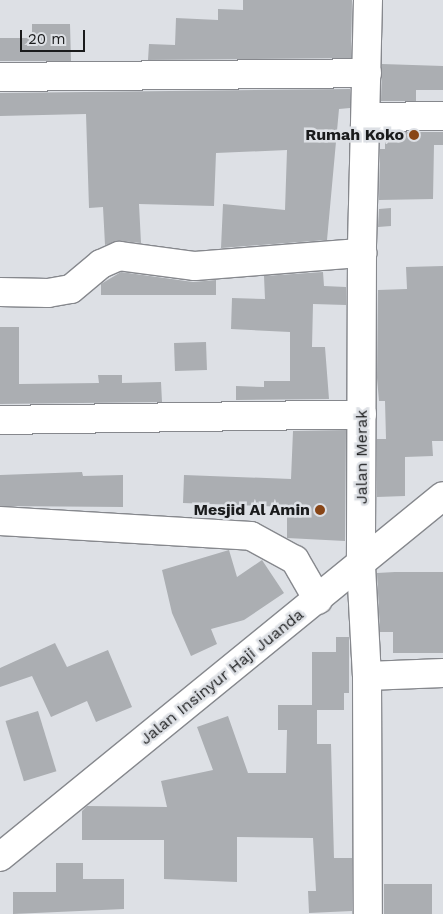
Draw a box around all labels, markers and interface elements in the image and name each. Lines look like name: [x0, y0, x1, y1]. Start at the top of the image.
scale bar: [22, 20, 88, 52]
text: 20 m: [28, 30, 66, 48]
place label: Rumah Koko: [305, 125, 404, 145]
marker: Rumah Koko: [408, 129, 420, 141]
street label: Jalan Merak: [352, 410, 372, 504]
place label: Mesjid Al Amin: [193, 500, 310, 520]
marker: Mesjid Al Amin: [314, 504, 326, 516]
street label: Jalan Insinyur Haji Juanda: [136, 605, 308, 749]

